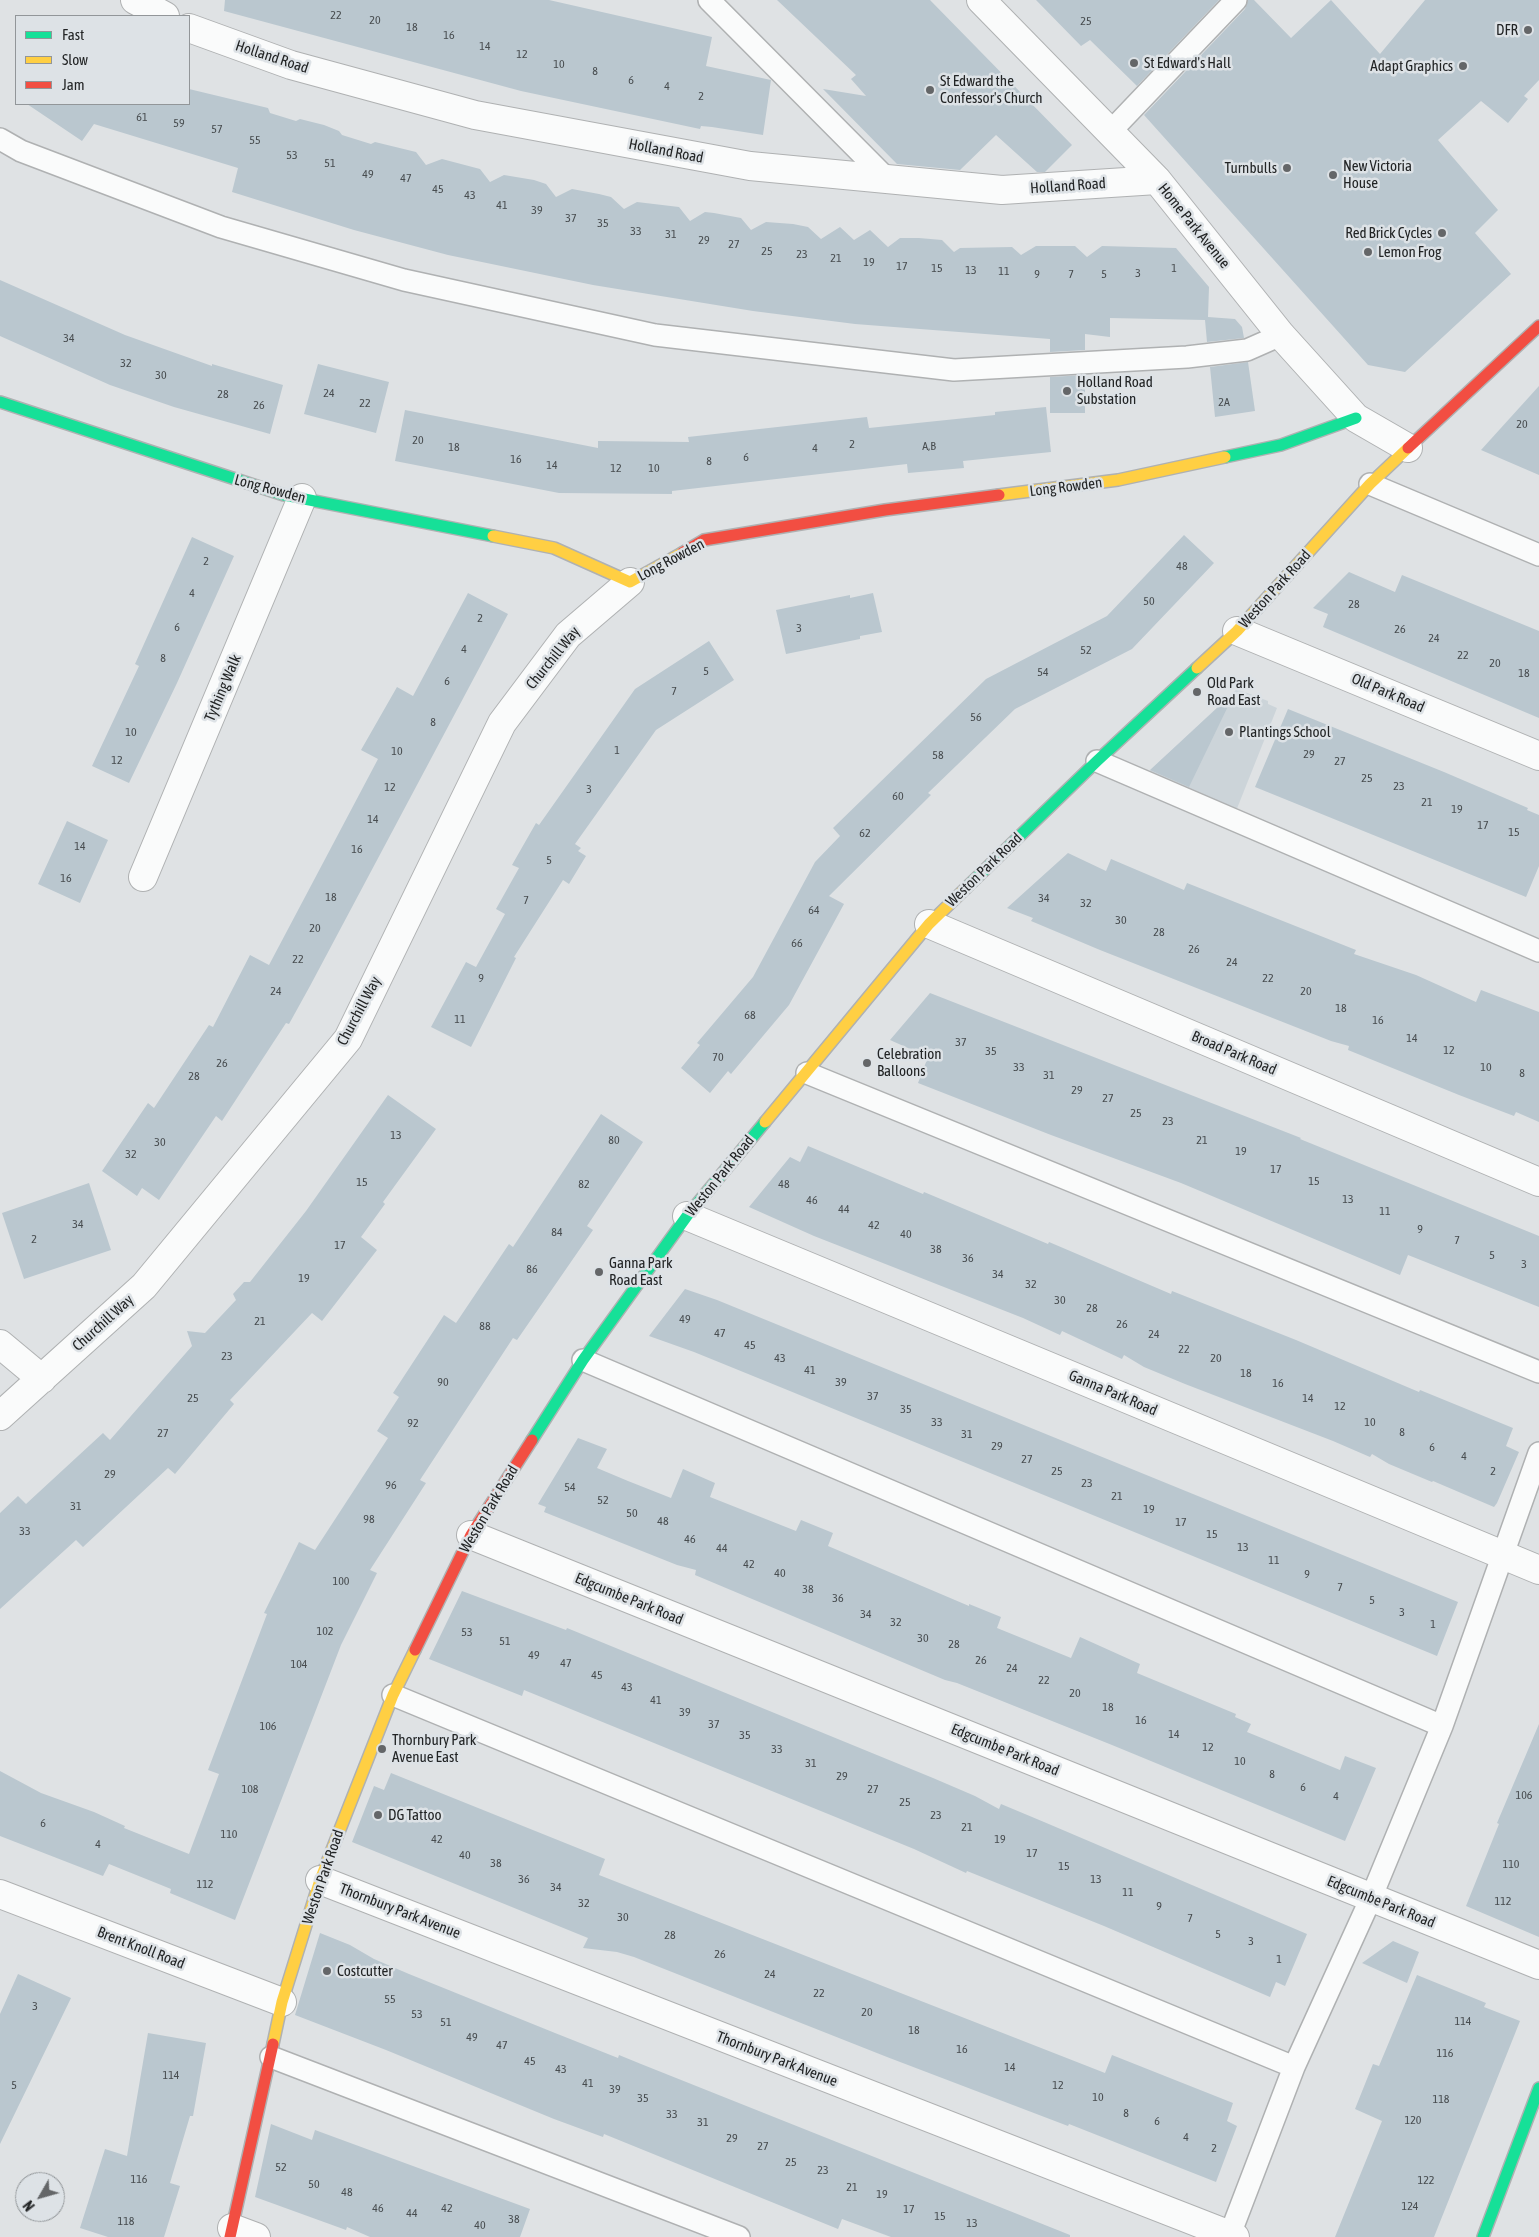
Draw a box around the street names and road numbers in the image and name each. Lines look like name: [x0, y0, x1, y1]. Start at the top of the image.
street label: Holland Road: [233, 37, 311, 77]
street label: Holland Road: [627, 135, 705, 167]
street label: Holland Road: [1030, 174, 1106, 198]
street label: Home Park Avenue: [1154, 180, 1234, 272]
street label: Long Rowden: [232, 471, 308, 507]
street label: Long Rowden: [1029, 474, 1103, 500]
street label: Long Rowden: [635, 535, 707, 585]
street label: Weston Park Road: [1235, 546, 1315, 632]
street label: Churchill Way: [522, 623, 584, 693]
street label: Tything Walk: [201, 652, 245, 724]
street label: Old Park Road: [1349, 670, 1427, 716]
street label: Weston Park Road: [942, 829, 1026, 911]
street label: Churchill Way: [333, 973, 385, 1049]
street label: Broad Park Road: [1189, 1027, 1279, 1079]
street label: Weston Park Road: [682, 1132, 758, 1220]
street label: Churchill Way: [69, 1291, 137, 1355]
street label: Ganna Park Road: [1066, 1366, 1160, 1420]
street label: Weston Park Road: [456, 1462, 522, 1556]
street label: Edgcumbe Park Road: [572, 1569, 686, 1629]
street label: Edgcumbe Park Road: [948, 1720, 1062, 1780]
street label: Weston Park Road: [298, 1827, 348, 1927]
street label: Edgcumbe Park Road: [1324, 1872, 1438, 1932]
street label: Thornbury Park Avenue: [337, 1880, 463, 1942]
street label: Brent Knoll Road: [95, 1923, 187, 1973]
street label: Thornbury Park Avenue: [714, 2028, 840, 2090]

